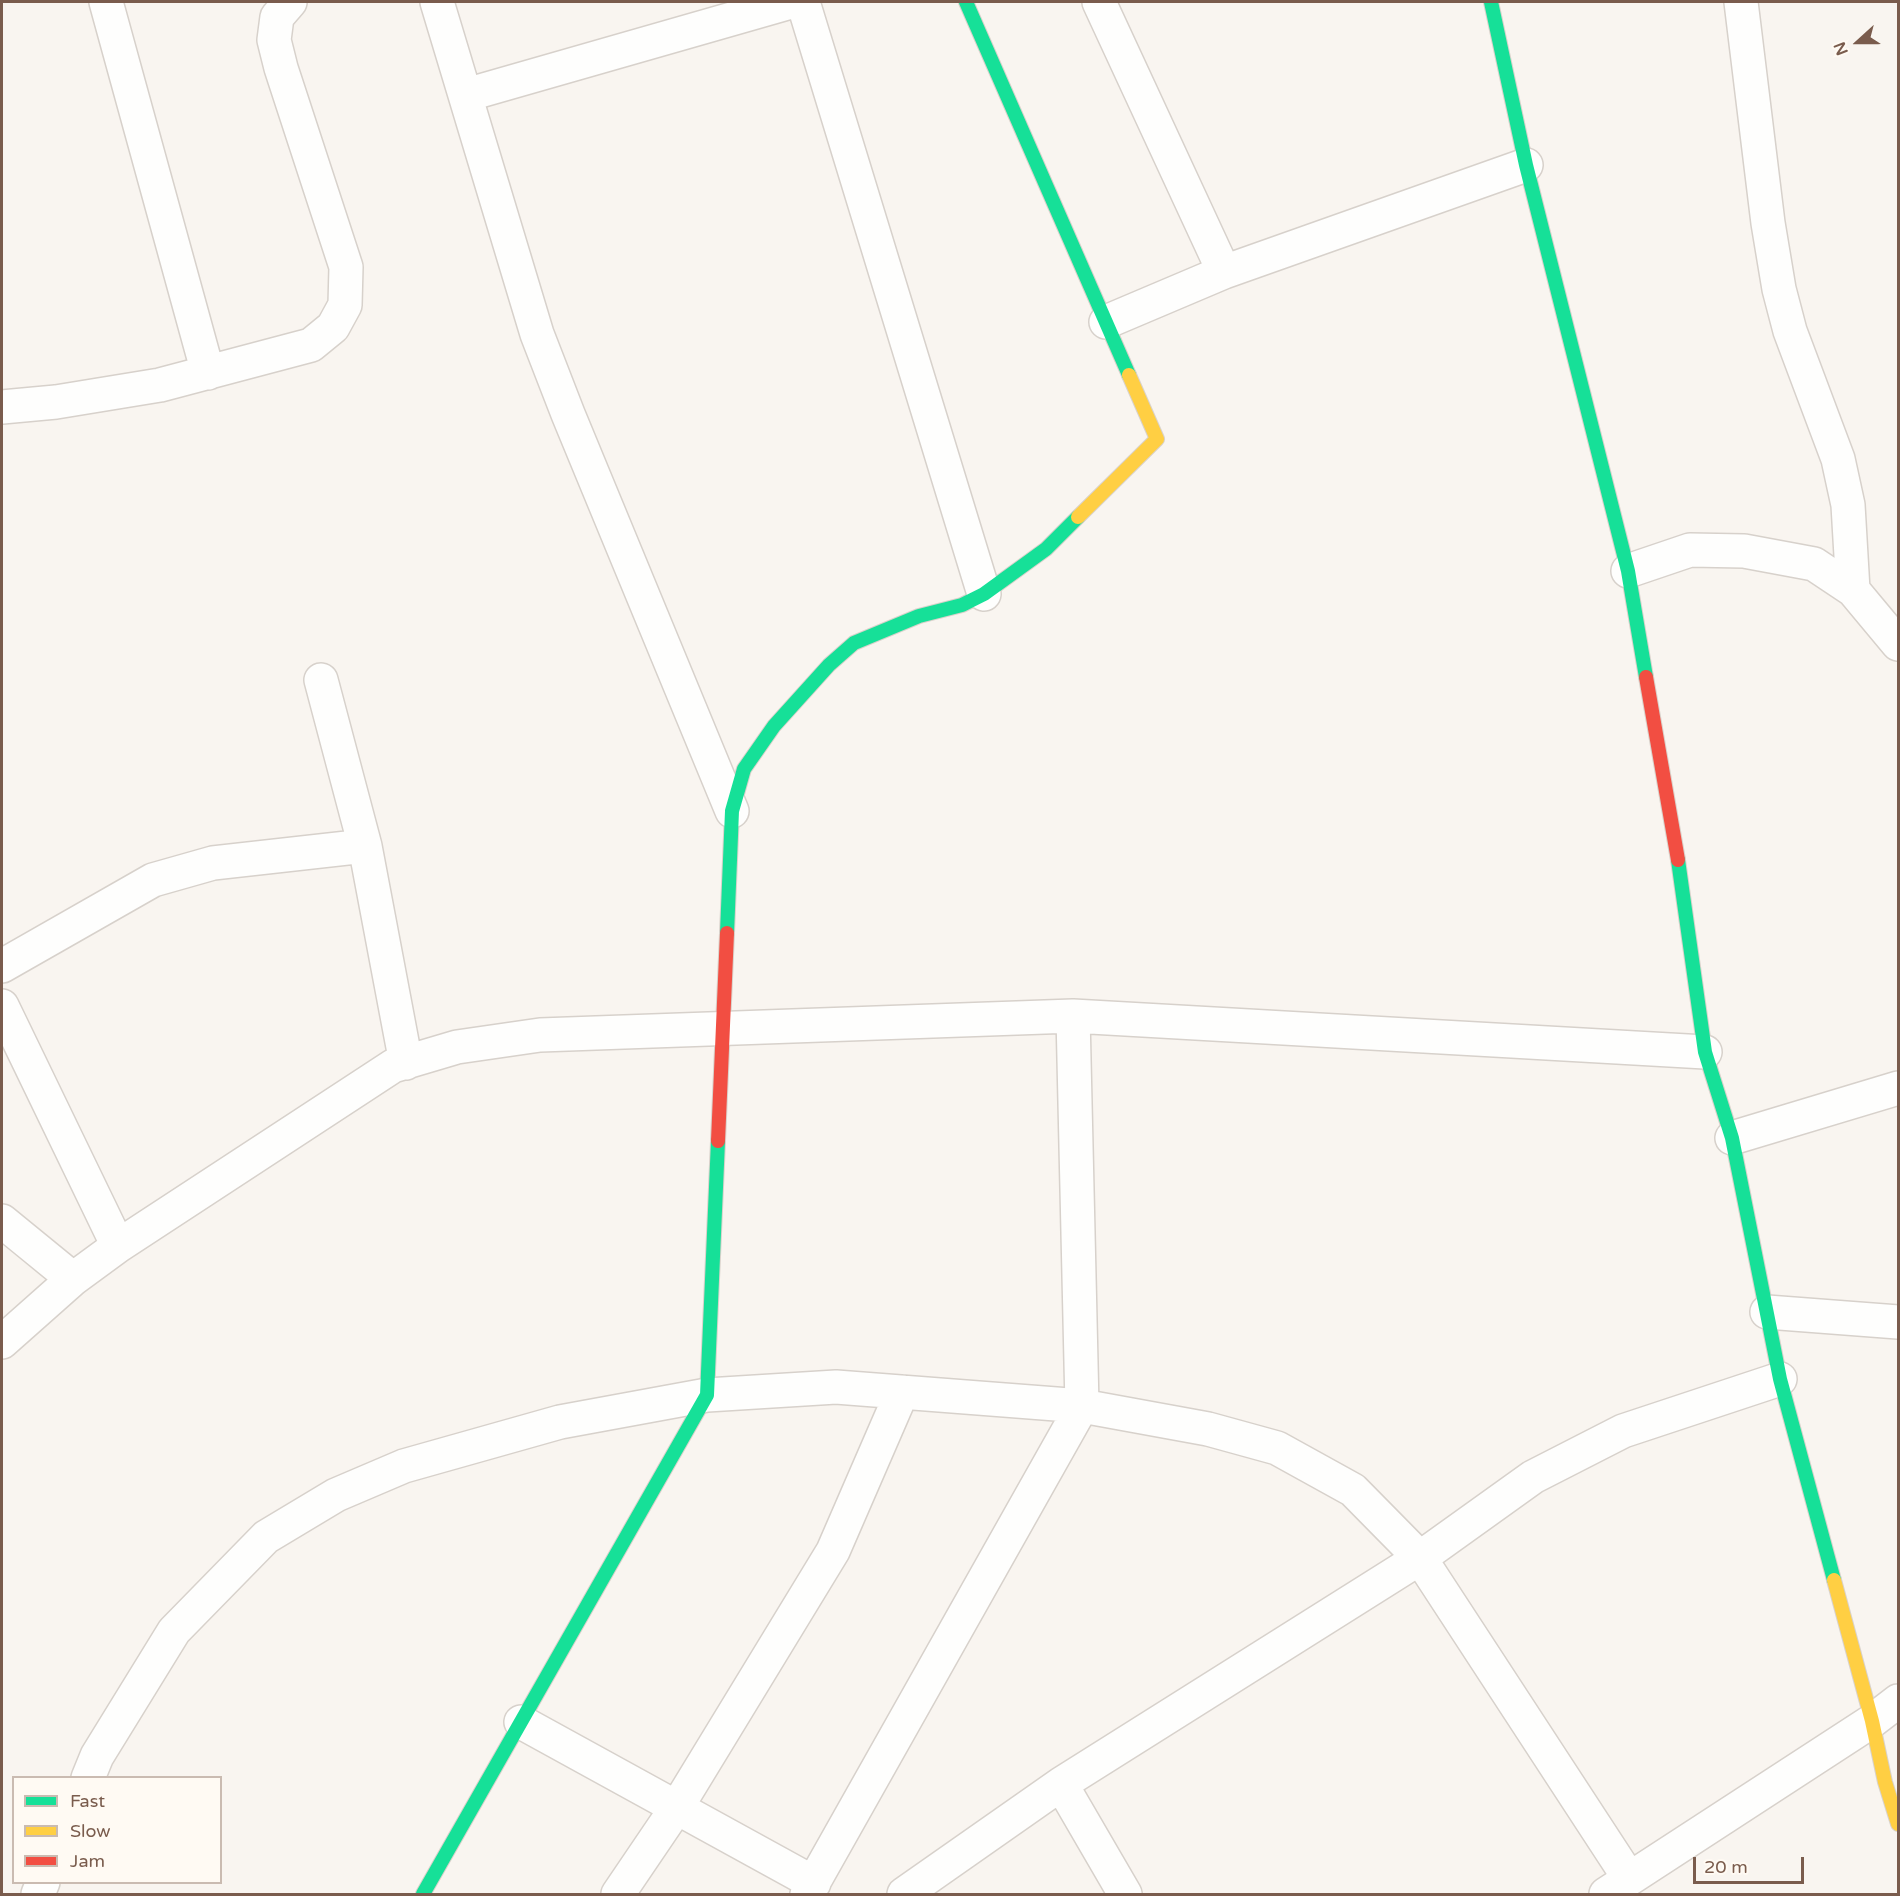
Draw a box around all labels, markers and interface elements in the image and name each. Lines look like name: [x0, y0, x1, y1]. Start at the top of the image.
north arrow: [1828, 12, 1888, 72]
text: N: [1830, 39, 1853, 58]
legend: [12, 1776, 222, 1884]
text: Fast: [70, 1790, 105, 1812]
text: Slow: [70, 1820, 111, 1842]
scale bar: [1696, 1845, 1807, 1883]
text: Jam: [70, 1850, 105, 1872]
text: 20 m: [1704, 1856, 1748, 1878]

